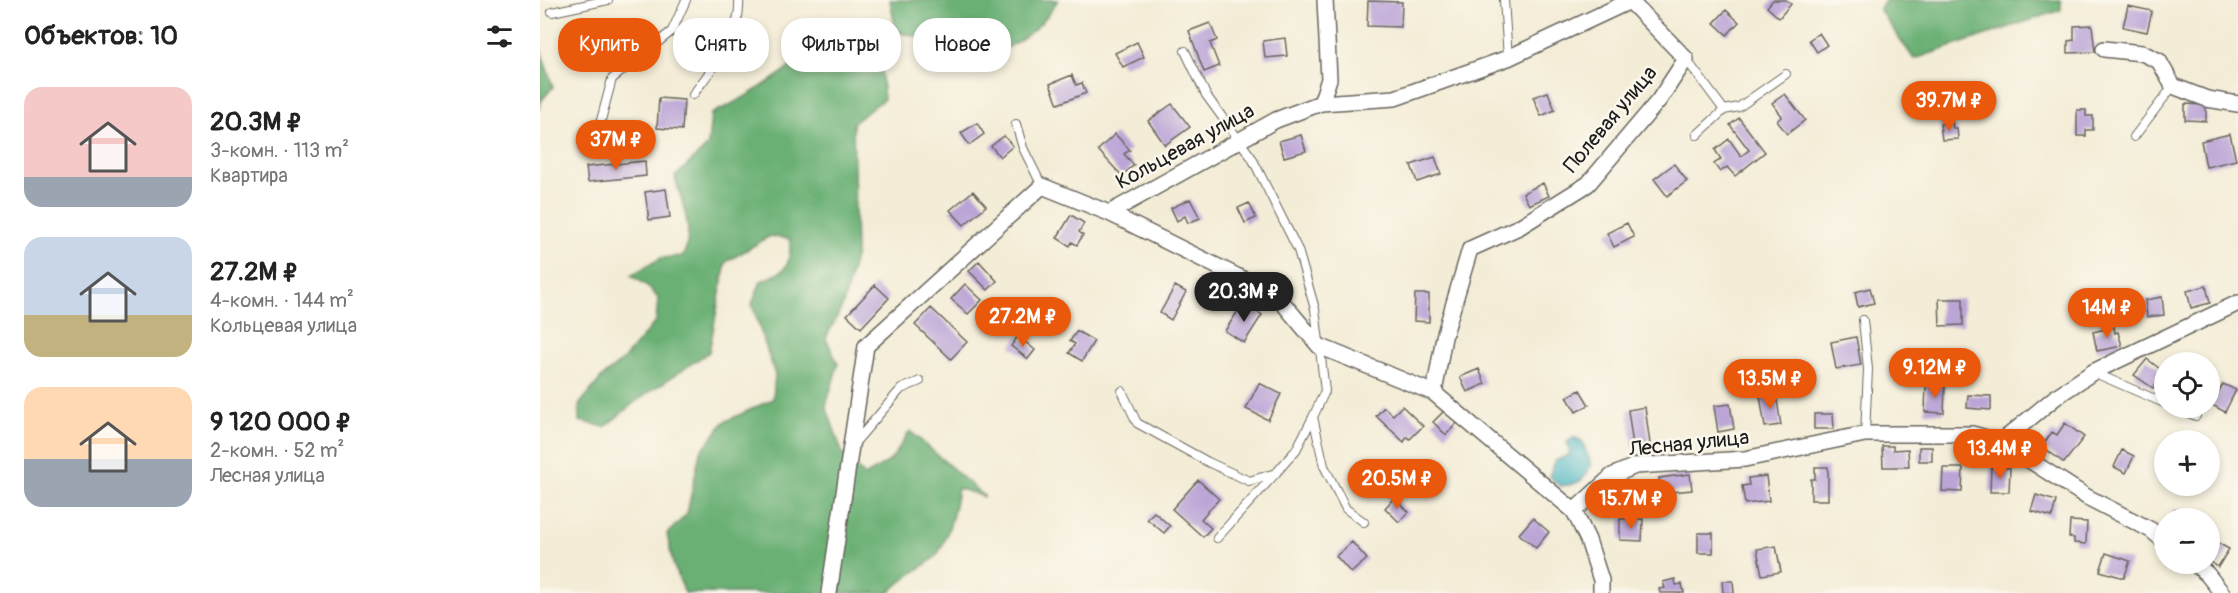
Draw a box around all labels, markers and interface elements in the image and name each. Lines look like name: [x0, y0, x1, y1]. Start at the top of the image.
chip: Купить: [558, 18, 661, 72]
chip: Снять: [673, 18, 769, 72]
chip: Фильтры: [781, 18, 901, 72]
chip: Новое: [913, 18, 1011, 72]
text: Объектов: 10: [24, 20, 178, 52]
icon: filters: [483, 20, 516, 53]
street label: Полевая улица: [1558, 60, 1663, 179]
pin: 39.7M ₽: [1894, 81, 2004, 132]
text: 39.7M ₽: [1915, 88, 1983, 113]
street label: Кольцевая улица: [1111, 97, 1259, 196]
text: 20.3M ₽: [210, 106, 302, 138]
icon: home: [72, 111, 144, 183]
pin: 37M ₽: [574, 120, 658, 171]
text: 37M ₽: [590, 127, 642, 152]
text: 3-комн. · 113 m²: [210, 138, 349, 163]
text: Квартира: [210, 163, 288, 188]
text: 27.2M ₽: [210, 256, 298, 288]
icon: home: [72, 261, 144, 333]
pin: 20.3M ₽: [1189, 272, 1299, 323]
text: 20.3M ₽: [1208, 279, 1280, 304]
text: 4-комн. · 144 m²: [210, 288, 354, 313]
pin: 14M ₽: [2065, 288, 2149, 339]
text: 14M ₽: [2082, 295, 2132, 320]
pin: 27.2M ₽: [968, 297, 1078, 348]
text: 27.2M ₽: [989, 304, 1057, 329]
text: Кольцевая улица: [210, 313, 357, 338]
pin: 9.12M ₽: [1880, 348, 1990, 399]
map controls: [2154, 352, 2220, 574]
button: locate: [2154, 352, 2220, 418]
text: 9.12M ₽: [1903, 355, 1967, 380]
pin: 13.5M ₽: [1715, 359, 1825, 410]
text: 13.5M ₽: [1738, 366, 1802, 391]
text: 9 120 000 ₽: [210, 406, 352, 438]
icon: home: [72, 411, 144, 483]
street label: Лесная улица: [1627, 424, 1750, 463]
pin: 13.4M ₽: [1945, 429, 2055, 480]
button: +: [2154, 430, 2220, 496]
text: 13.4M ₽: [1967, 436, 2033, 461]
text: 2-комн. · 52 m²: [210, 438, 344, 463]
pin: 20.5M ₽: [1342, 459, 1452, 510]
text: Лесная улица: [210, 463, 325, 488]
text: 20.5M ₽: [1362, 466, 1432, 491]
pin: 15.7M ₽: [1576, 479, 1686, 530]
text: 15.7M ₽: [1599, 486, 1663, 511]
button: −: [2154, 508, 2220, 574]

